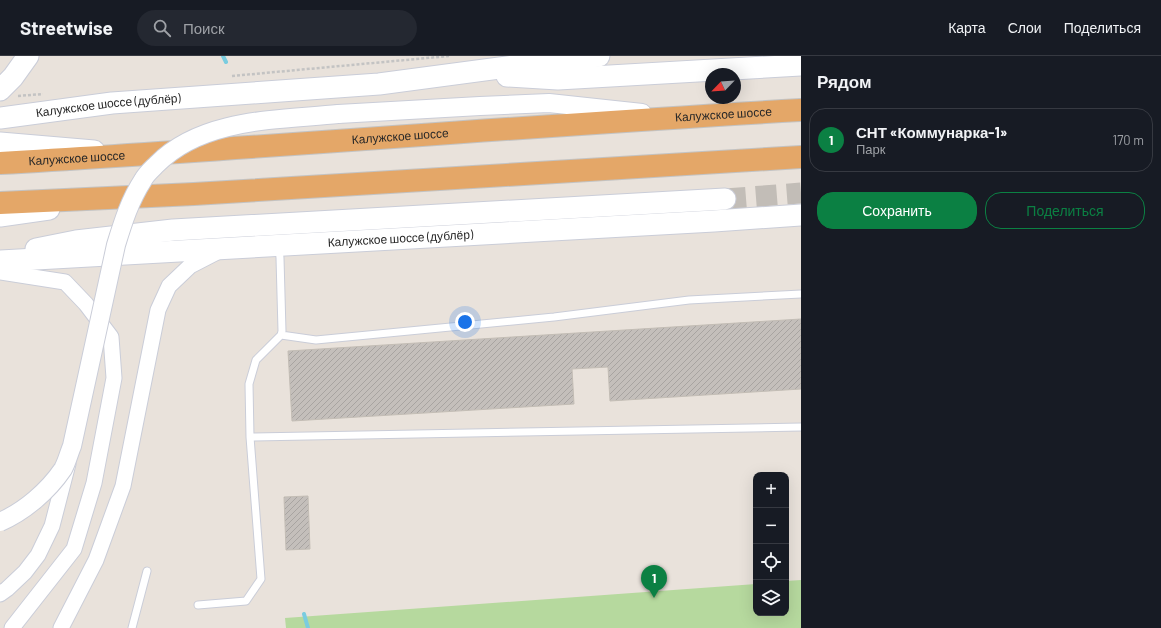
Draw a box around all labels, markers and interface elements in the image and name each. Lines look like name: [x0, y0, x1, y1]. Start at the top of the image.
search box: [137, 10, 417, 46]
text: Streetwise: [20, 16, 113, 39]
icon: search: [151, 17, 173, 39]
text: Поиск: [183, 19, 225, 37]
text: Карта: [948, 19, 986, 36]
text: Слои: [1008, 19, 1042, 36]
text: Поделиться: [1064, 19, 1141, 36]
north arrow: [705, 68, 741, 104]
text: Рядом: [817, 71, 872, 91]
street label: Калужское шоссе (дублёр): [35, 90, 182, 119]
street label: Калужское шоссе: [674, 104, 772, 124]
text: СНТ «Коммунарка-1»: [856, 123, 1007, 141]
street label: Калужское шоссе: [351, 125, 449, 146]
text: 1: [829, 132, 833, 148]
text: 170 m: [1113, 132, 1144, 148]
text: Парк: [856, 141, 886, 157]
street label: Калужское шоссе: [28, 147, 126, 167]
button: Сохранить: [817, 192, 977, 229]
button: Поделиться: [985, 192, 1145, 229]
street label: Калужское шоссе (дублёр): [327, 226, 474, 249]
your location: [455, 312, 475, 332]
map controls: [753, 472, 789, 616]
button: +: [753, 472, 789, 508]
button: −: [753, 508, 789, 544]
button: locate: [753, 544, 789, 580]
pin: 1: [641, 565, 667, 598]
button: layers: [753, 580, 789, 616]

